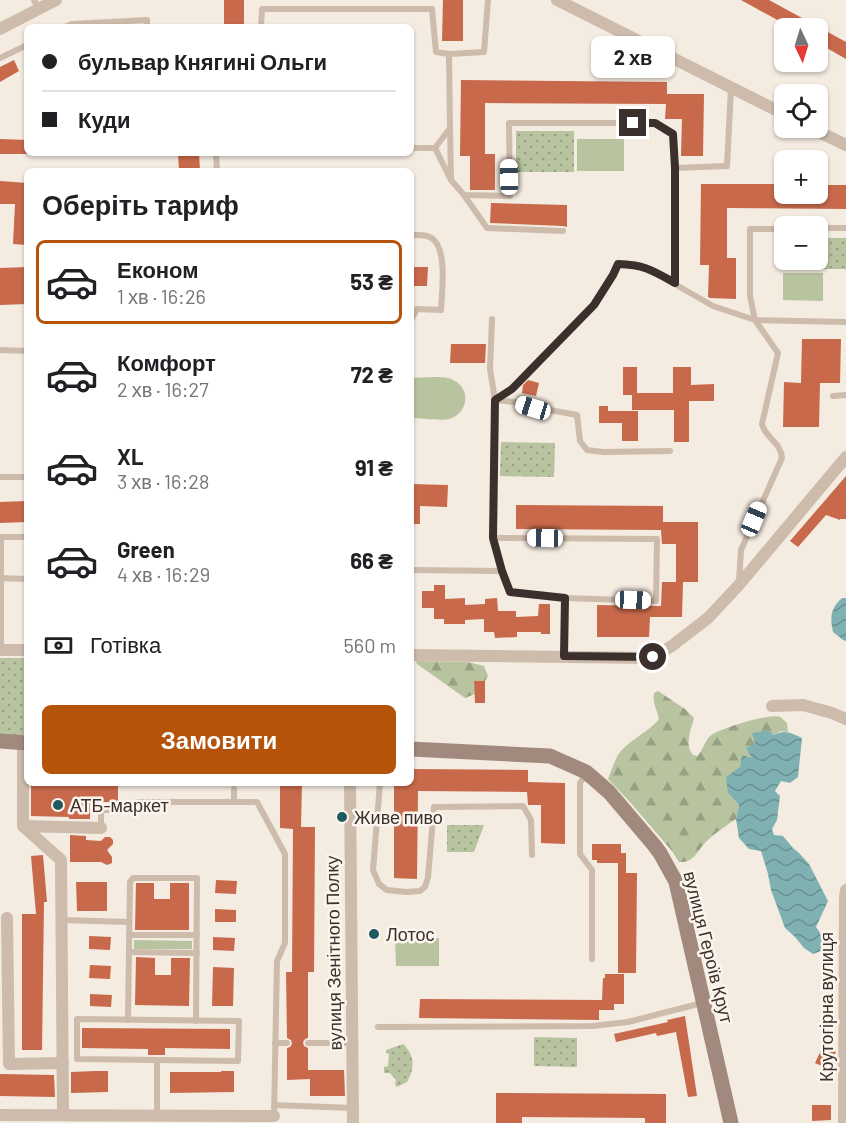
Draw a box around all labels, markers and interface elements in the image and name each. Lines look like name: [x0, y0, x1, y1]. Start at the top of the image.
north arrow: [774, 18, 828, 72]
map controls: [774, 18, 828, 270]
callout: 2 хв: [591, 36, 675, 78]
text: 2 хв: [614, 45, 652, 69]
text: бульвар Княгині Ольги: [78, 48, 327, 74]
button: locate: [774, 84, 828, 138]
text: Куди: [78, 106, 131, 132]
route end: [619, 109, 646, 136]
button: +: [774, 150, 828, 204]
car: [500, 159, 518, 195]
text: Оберіть тариф: [42, 188, 239, 220]
button: −: [774, 216, 828, 270]
icon: car: [45, 255, 99, 309]
text: Економ: [117, 256, 199, 282]
text: 53 ₴: [350, 268, 393, 294]
text: 1 хв · 16:26: [117, 284, 206, 308]
icon: car: [45, 348, 99, 402]
text: Комфорт: [117, 349, 216, 375]
text: 72 ₴: [351, 361, 393, 387]
text: 2 хв · 16:27: [117, 377, 209, 401]
car: [513, 394, 553, 422]
icon: car: [45, 441, 99, 495]
text: XL: [117, 443, 143, 469]
text: 91 ₴: [355, 454, 393, 480]
text: 3 хв · 16:28: [117, 469, 209, 493]
car: [739, 499, 769, 539]
car: [527, 529, 563, 547]
icon: car: [45, 534, 99, 588]
text: Green: [117, 536, 175, 562]
text: 66 ₴: [350, 547, 393, 573]
text: 4 хв · 16:29: [117, 562, 210, 586]
car: [615, 590, 651, 610]
icon: cash: [42, 629, 75, 662]
text: Готівка: [90, 631, 161, 657]
text: 560 m: [344, 633, 396, 657]
route start: [639, 643, 666, 670]
button: Замовити: [42, 705, 396, 774]
place label: АТБ-маркет: [70, 794, 169, 816]
marker: АТБ-маркет: [51, 798, 65, 812]
place label: Живе пиво: [354, 806, 443, 828]
marker: Живе пиво: [335, 810, 349, 824]
street label: вулиця Зенітного Полку: [320, 855, 346, 1051]
street label: вулиця Героїв Крут: [679, 869, 739, 1025]
place label: Лотос: [386, 923, 434, 945]
marker: Лотос: [367, 927, 381, 941]
street label: Крутогірна вулиця: [815, 932, 837, 1082]

